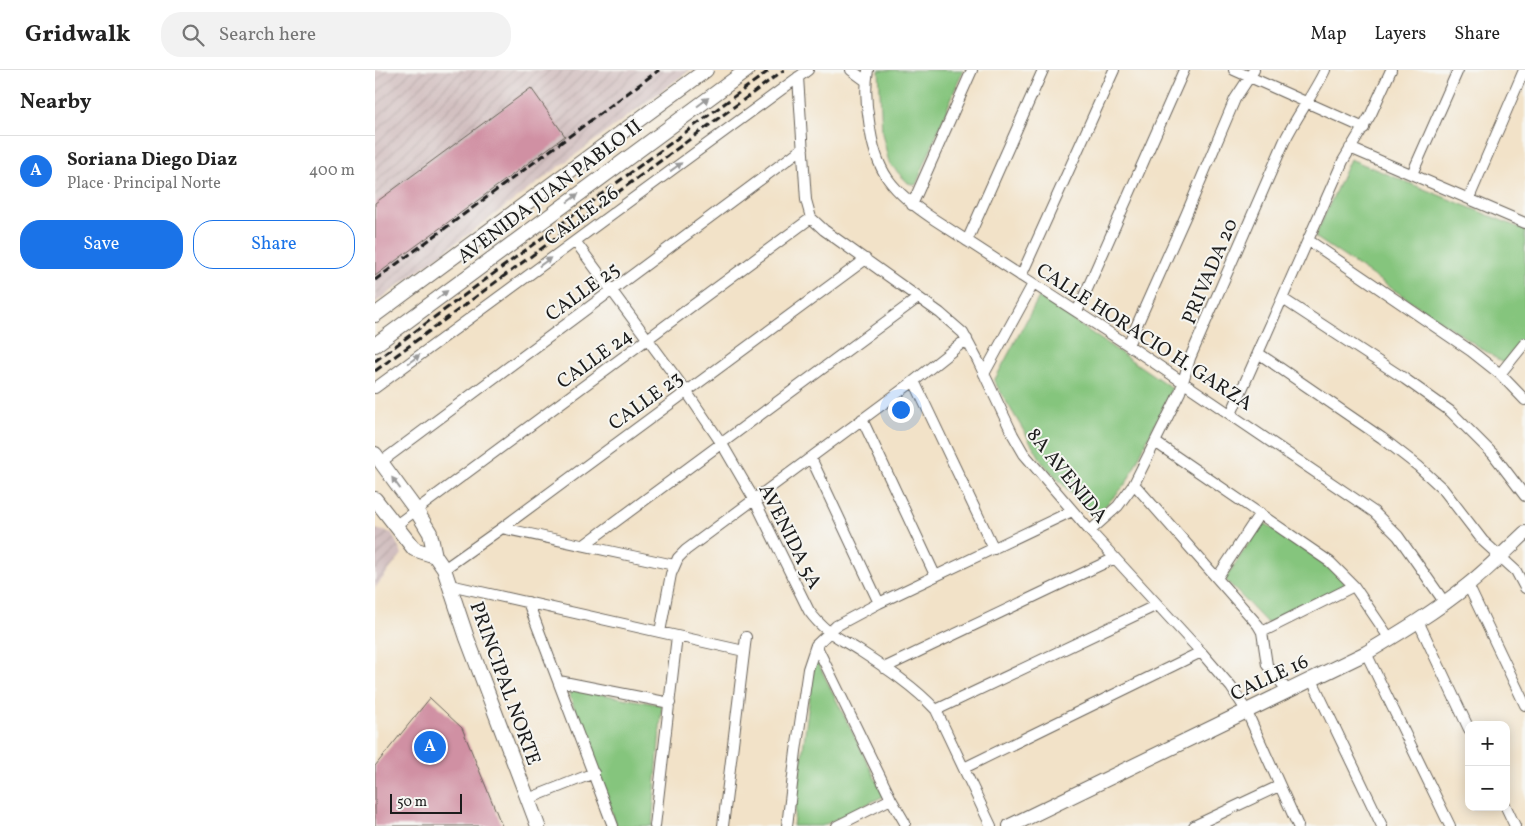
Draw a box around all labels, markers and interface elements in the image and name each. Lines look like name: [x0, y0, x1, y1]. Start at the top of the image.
search box: [161, 12, 511, 57]
text: Gridwalk: [25, 18, 131, 52]
icon: search: [179, 21, 207, 49]
text: Search here: [219, 22, 316, 48]
text: Map: [1310, 22, 1346, 47]
text: Layers: [1374, 22, 1426, 47]
text: Share: [1454, 22, 1500, 47]
text: Nearby: [20, 88, 91, 117]
one-way arrow: [696, 96, 709, 107]
street label: AVENIDA JUAN PABLO II: [452, 114, 648, 271]
text: Soriana Diego Diaz: [67, 147, 237, 173]
text: A: [30, 160, 42, 182]
text: 400 m: [309, 160, 355, 182]
one-way arrow: [669, 161, 682, 172]
text: Place · Principal Norte: [67, 173, 221, 195]
street label: CALLE 26: [539, 180, 625, 253]
one-way arrow: [566, 193, 579, 204]
street label: PRIVADA 20: [1176, 215, 1246, 329]
button: Save: [20, 220, 183, 269]
button: Share: [193, 220, 355, 269]
street label: CALLE 25: [540, 256, 626, 329]
one-way arrow: [538, 257, 551, 268]
street label: CALLE HORACIO H. GARZA: [1030, 257, 1258, 418]
one-way arrow: [435, 290, 449, 300]
street label: CALLE 24: [552, 323, 639, 397]
one-way arrow: [407, 354, 421, 364]
street label: CALLE 23: [603, 365, 689, 438]
your location: [888, 397, 914, 423]
street label: 8A AVENIDA: [1019, 423, 1114, 530]
one-way arrow: [391, 476, 401, 490]
street label: AVENIDA 5A: [751, 479, 828, 594]
street label: PRINCIPAL NORTE: [462, 598, 547, 769]
street label: CALLE 16: [1226, 649, 1313, 709]
map controls: [1465, 721, 1510, 811]
button: +: [1465, 721, 1510, 766]
pin: A: [414, 728, 446, 766]
button: −: [1465, 766, 1510, 811]
scale bar: [390, 791, 463, 814]
text: 50 m: [397, 793, 427, 812]

